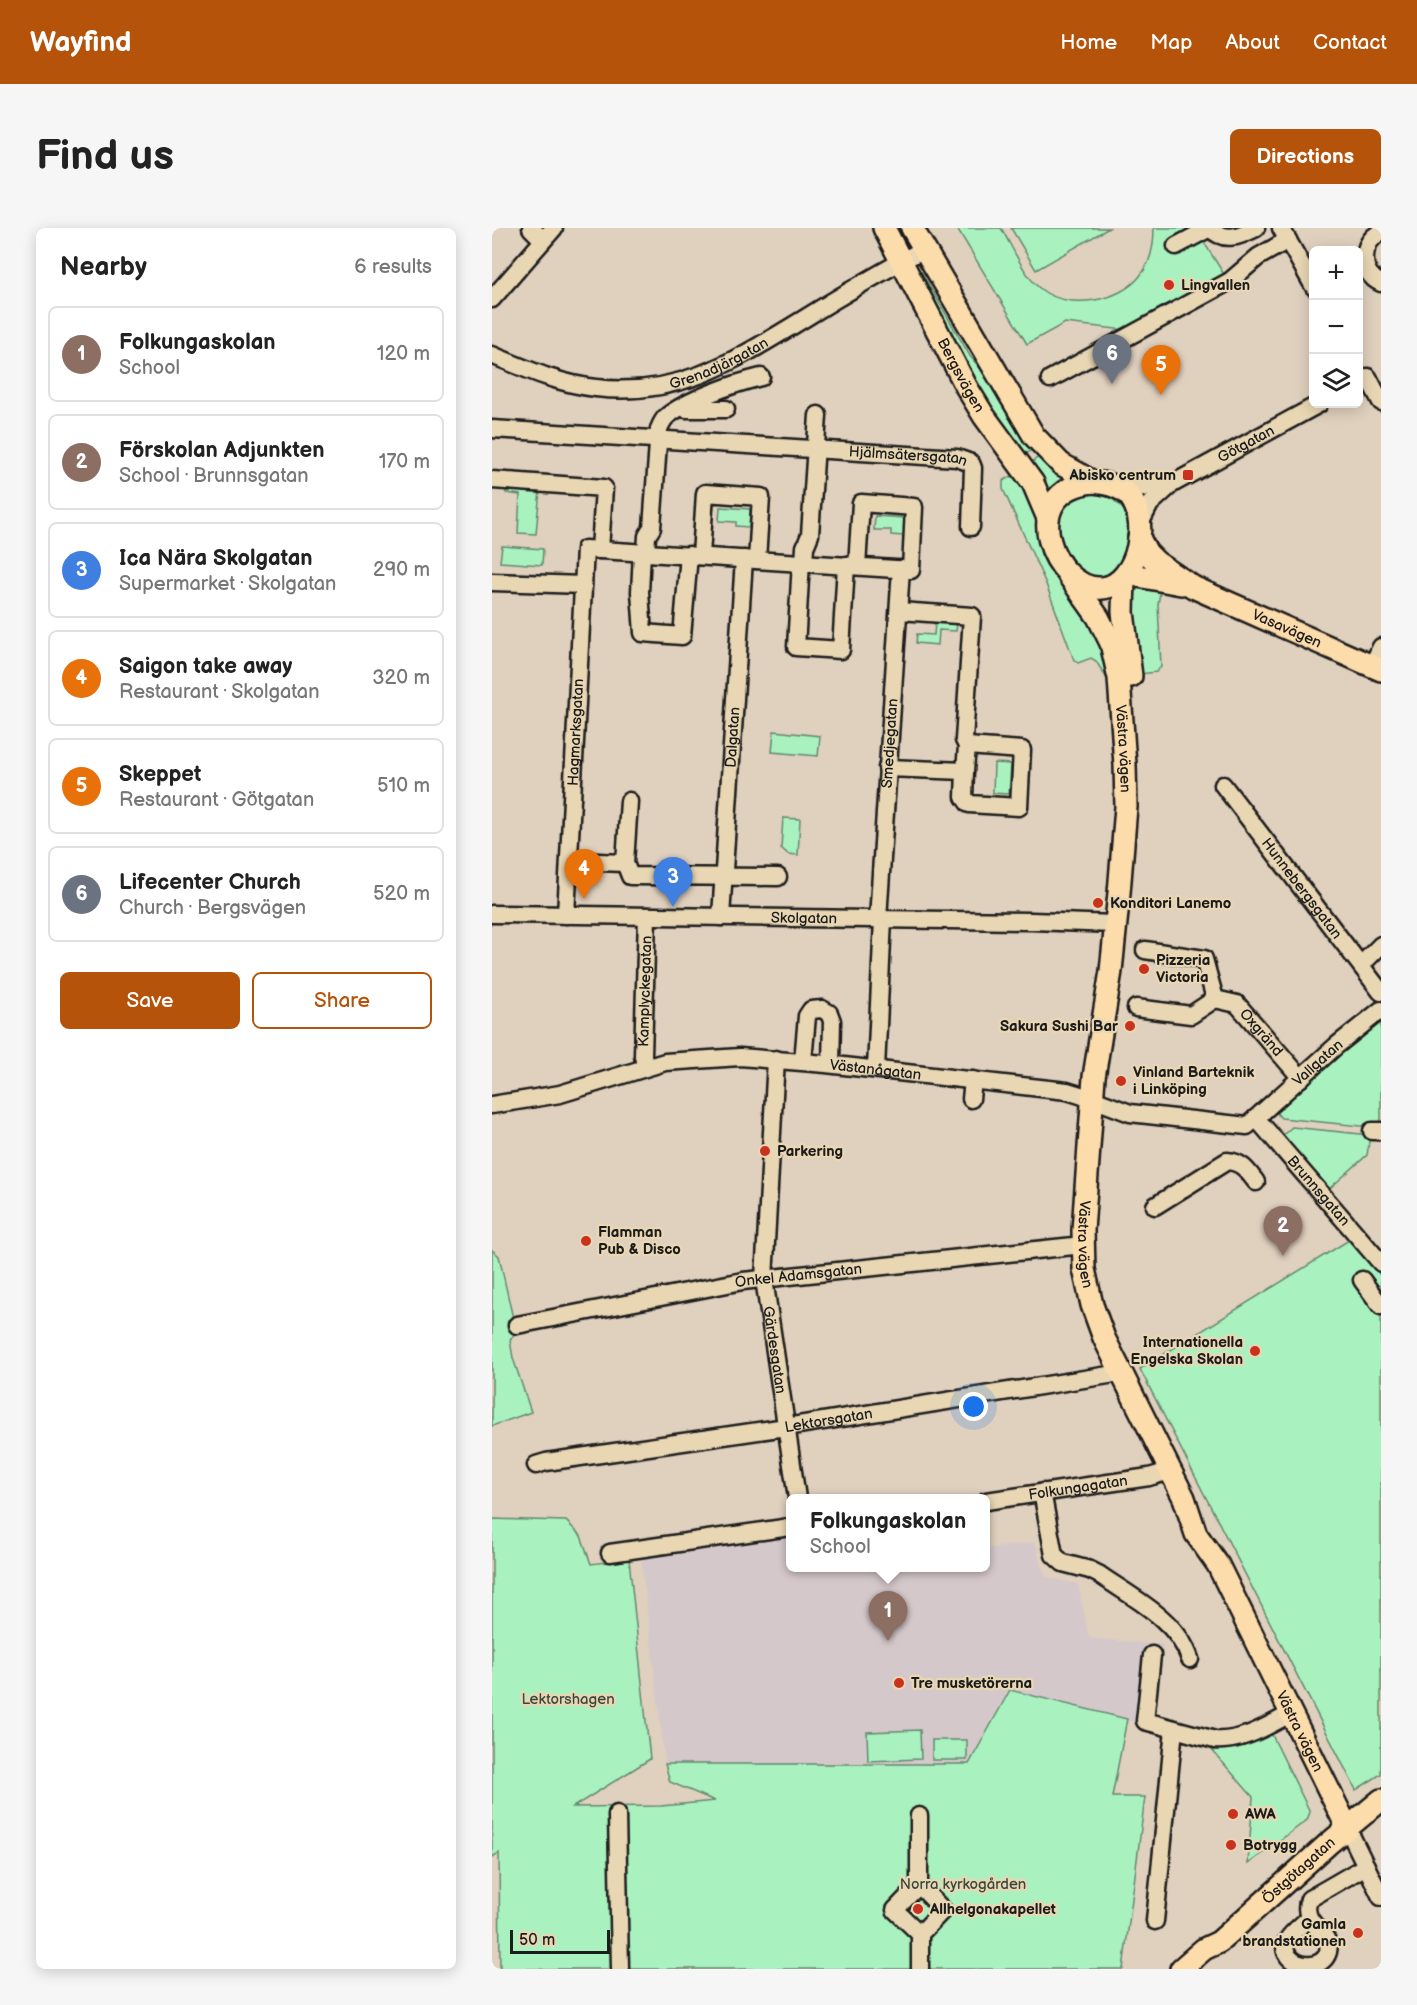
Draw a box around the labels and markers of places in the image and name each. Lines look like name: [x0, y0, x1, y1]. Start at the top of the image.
place label: Lingvallen: [1181, 276, 1250, 295]
marker: Lingvallen: [1162, 278, 1176, 292]
pin: 6: [1092, 334, 1132, 384]
pin: 5: [1142, 346, 1180, 395]
place label: Abisko centrum: [1068, 466, 1176, 485]
marker: Abisko centrum: [1181, 468, 1195, 482]
pin: 4: [564, 850, 604, 899]
pin: 3: [654, 858, 693, 907]
place label: Konditori Lanemo: [1110, 894, 1232, 913]
marker: Konditori Lanemo: [1091, 896, 1105, 910]
place label: Pizzeria Victoria: [1156, 951, 1210, 987]
marker: Pizzeria Victoria: [1137, 962, 1151, 976]
place label: Sakura Sushi Bar: [1000, 1017, 1119, 1036]
marker: Sakura Sushi Bar: [1123, 1019, 1137, 1033]
place label: Vinland Barteknik i Linköping: [1133, 1063, 1254, 1099]
marker: Vinland Barteknik i Linköping: [1114, 1074, 1128, 1088]
place label: Parkering: [777, 1142, 843, 1161]
marker: Parkering: [758, 1144, 772, 1158]
pin: 2: [1264, 1206, 1302, 1256]
place label: Flamman Pub & Disco: [598, 1223, 681, 1259]
marker: Flamman Pub & Disco: [579, 1234, 593, 1248]
place label: Internationella Engelska Skolan: [1130, 1333, 1243, 1369]
marker: Internationella Engelska Skolan: [1248, 1344, 1262, 1358]
pin: 1: [868, 1592, 908, 1641]
place label: Tre musketörerna: [911, 1674, 1032, 1693]
marker: Tre musketörerna: [892, 1676, 906, 1690]
place label: AWA: [1244, 1805, 1277, 1824]
marker: AWA: [1226, 1807, 1240, 1821]
place label: Botrygg: [1243, 1836, 1297, 1855]
marker: Botrygg: [1224, 1838, 1238, 1852]
place label: Allhelgonakapellet: [929, 1900, 1056, 1919]
marker: Allhelgonakapellet: [911, 1902, 925, 1916]
place label: Gamla brandstationen: [1242, 1915, 1346, 1951]
marker: Gamla brandstationen: [1351, 1926, 1365, 1940]

